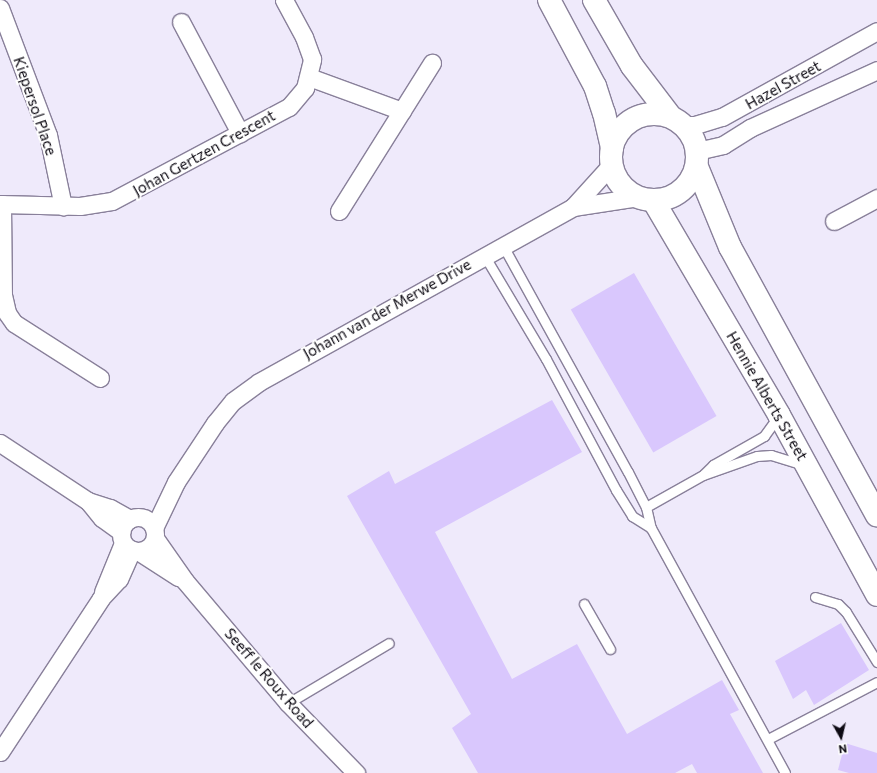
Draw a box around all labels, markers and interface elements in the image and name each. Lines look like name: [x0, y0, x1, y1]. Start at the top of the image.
street label: Kiepersol Place: [10, 54, 60, 158]
street label: Hazel Street: [742, 57, 824, 113]
street label: Johan Gertzen Crescent: [130, 106, 278, 200]
street label: Johann van der Merwe Drive: [300, 255, 474, 363]
street label: Hennie Alberts Street: [723, 328, 811, 464]
street label: Seeff le Roux Road: [221, 624, 317, 732]
north arrow: [821, 717, 861, 757]
text: N: [838, 742, 848, 756]

